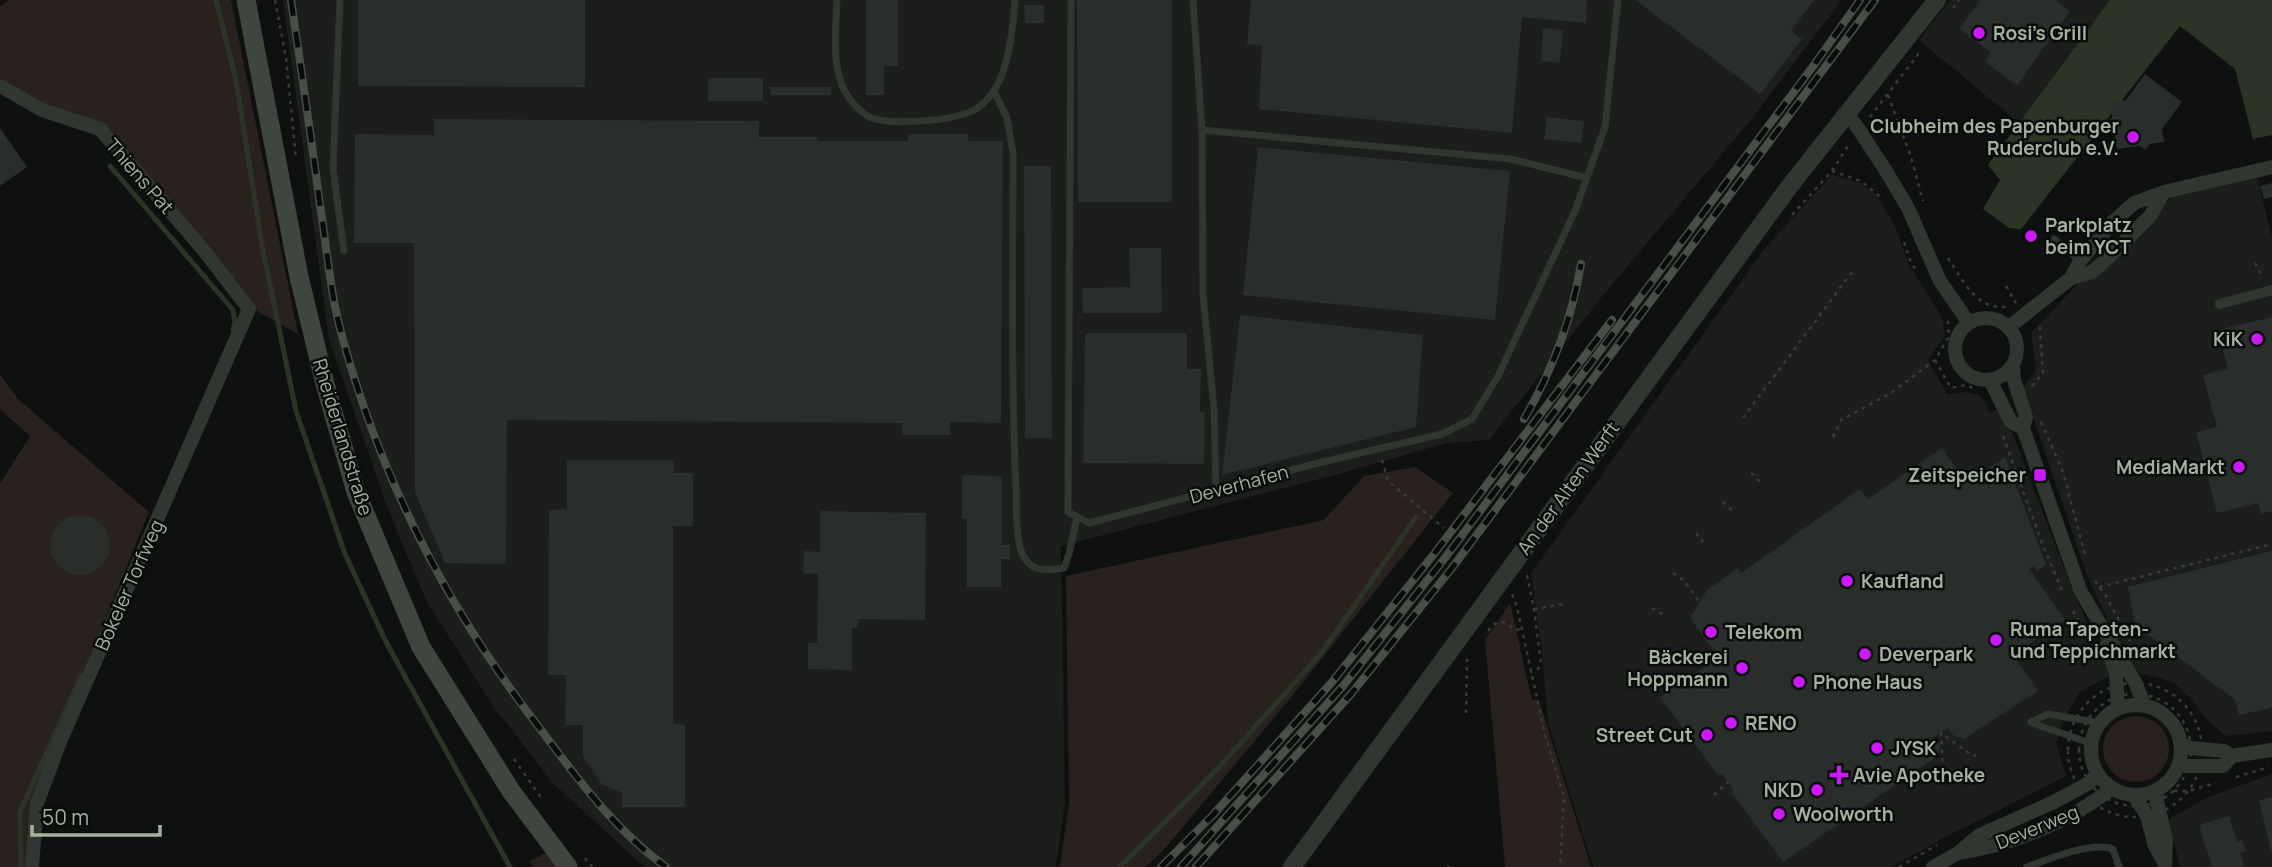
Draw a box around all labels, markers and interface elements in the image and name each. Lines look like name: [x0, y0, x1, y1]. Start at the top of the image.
place label: Rosi's Grill: [1993, 20, 2087, 46]
marker: Rosi's Grill: [1971, 25, 1987, 41]
place label: Clubheim des Papenburger Ruderclub e.V.: [1870, 113, 2119, 161]
marker: Clubheim des Papenburger Ruderclub e.V.: [2125, 129, 2141, 145]
street label: Thiens Pat: [100, 133, 180, 219]
place label: Parkplatz beim YCT: [2045, 212, 2132, 260]
marker: Parkplatz beim YCT: [2023, 228, 2039, 244]
place label: KiK: [2213, 326, 2244, 352]
marker: KiK: [2249, 331, 2265, 347]
street label: Rheiderlandstraße: [307, 355, 379, 519]
street label: An der Alten Werft: [1511, 416, 1625, 560]
place label: MediaMarkt: [2116, 454, 2225, 480]
street label: Deverhafen: [1187, 458, 1291, 510]
marker: MediaMarkt: [2231, 459, 2247, 475]
place label: Zeitspeicher: [1908, 462, 2026, 488]
marker: Zeitspeicher: [2032, 467, 2048, 483]
street label: Bokeler Torfweg: [89, 515, 169, 655]
place label: Kaufland: [1861, 568, 1944, 594]
marker: Kaufland: [1839, 573, 1855, 589]
place label: Ruma Tapeten- und Teppichmarkt: [2010, 616, 2176, 664]
place label: Telekom: [1725, 619, 1802, 645]
marker: Telekom: [1703, 624, 1719, 640]
marker: Ruma Tapeten- und Teppichmarkt: [1988, 632, 2004, 648]
place label: Deverpark: [1879, 641, 1974, 667]
place label: Bäckerei Hoppmann: [1627, 644, 1728, 692]
marker: Deverpark: [1857, 646, 1873, 662]
marker: Bäckerei Hoppmann: [1734, 660, 1750, 676]
place label: Phone Haus: [1813, 669, 1923, 695]
marker: Phone Haus: [1791, 674, 1807, 690]
place label: RENO: [1745, 710, 1797, 736]
marker: RENO: [1723, 715, 1739, 731]
place label: Street Cut: [1596, 722, 1693, 748]
marker: Street Cut: [1699, 727, 1715, 743]
place label: JYSK: [1891, 735, 1937, 761]
marker: JYSK: [1869, 740, 1885, 756]
place label: Avie Apotheke: [1853, 762, 1985, 788]
marker: Avie Apotheke: [1831, 767, 1847, 783]
place label: NKD: [1764, 777, 1803, 803]
marker: NKD: [1809, 782, 1825, 798]
scale bar: [32, 794, 159, 838]
street label: Deverweg: [1992, 799, 2082, 855]
place label: Woolworth: [1793, 801, 1894, 827]
text: 50 m: [42, 803, 89, 831]
marker: Woolworth: [1771, 806, 1787, 822]

